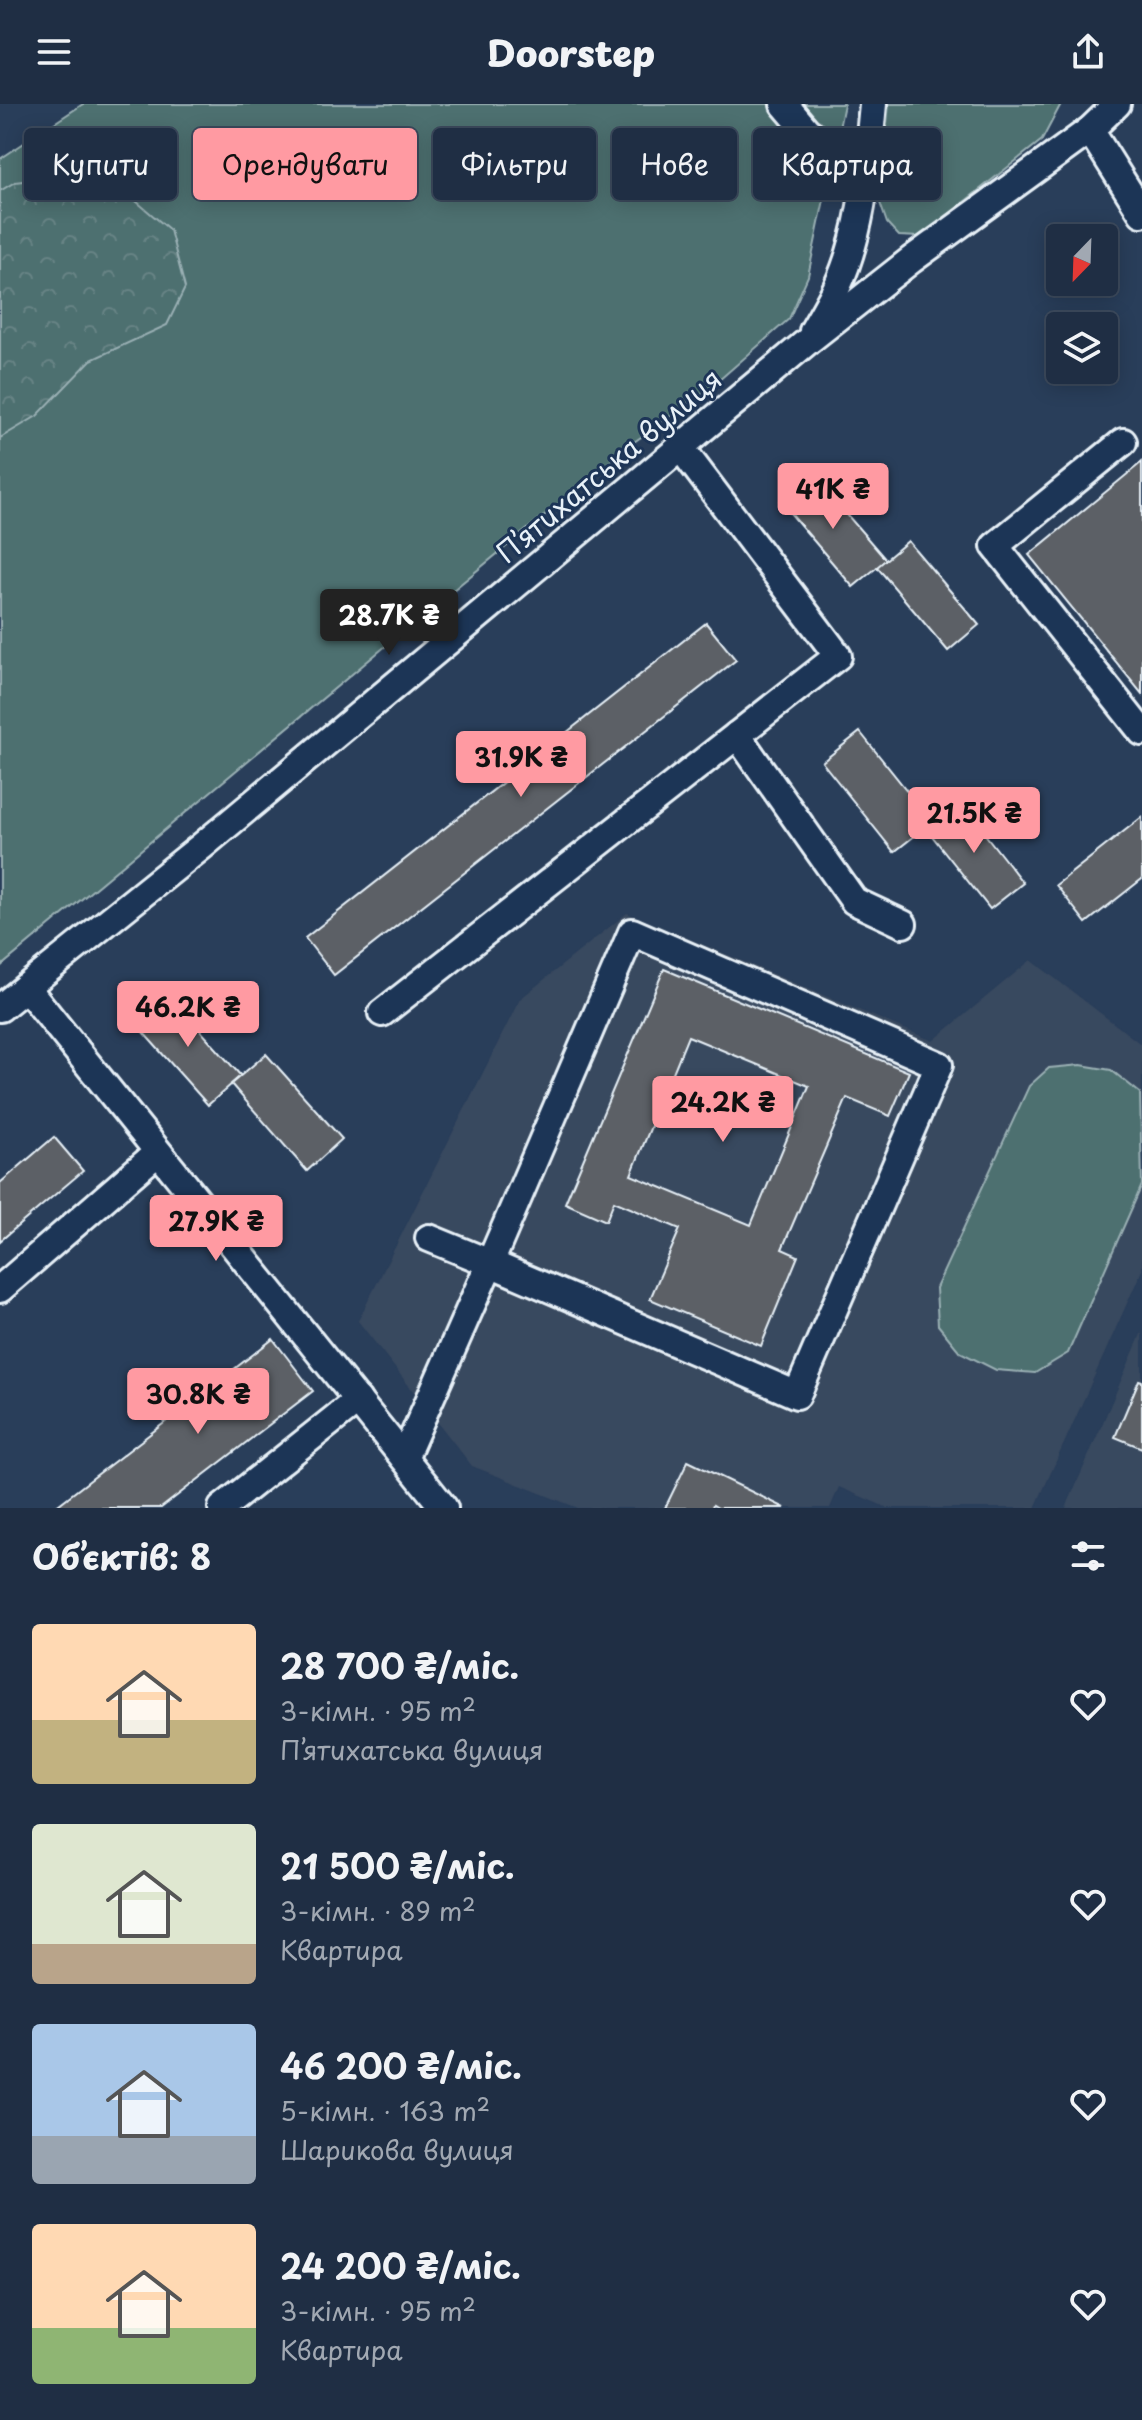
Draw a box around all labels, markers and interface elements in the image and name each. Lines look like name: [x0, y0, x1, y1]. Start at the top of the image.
text: Doorstep: [487, 25, 655, 79]
icon: menu: [32, 30, 76, 74]
icon: share: [1066, 30, 1110, 74]
chip: Купити: [24, 128, 177, 200]
chip: Орендувати: [193, 128, 417, 200]
chip: Фільтри: [433, 128, 596, 200]
chip: Нове: [612, 128, 737, 200]
chip: Квартира: [753, 128, 941, 200]
north arrow: [1046, 224, 1118, 296]
map controls: [1046, 224, 1118, 384]
button: layers: [1046, 312, 1118, 384]
street label: П’ятихатська вулиця: [486, 357, 731, 572]
pin: 41K ₴: [777, 463, 889, 531]
text: 41K ₴: [796, 469, 870, 508]
pin: 28.7K ₴: [315, 589, 463, 657]
text: 28.7K ₴: [338, 595, 440, 634]
pin: 31.9K ₴: [447, 731, 595, 799]
text: 31.9K ₴: [474, 737, 568, 776]
pin: 21.5K ₴: [900, 787, 1048, 855]
text: 21.5K ₴: [926, 793, 1022, 832]
pin: 46.2K ₴: [114, 981, 262, 1049]
text: 46.2K ₴: [135, 987, 241, 1026]
pin: 24.2K ₴: [649, 1076, 797, 1144]
text: 24.2K ₴: [670, 1082, 776, 1121]
pin: 27.9K ₴: [142, 1195, 290, 1263]
text: 27.9K ₴: [168, 1201, 264, 1240]
pin: 30.8K ₴: [124, 1368, 272, 1436]
text: 30.8K ₴: [145, 1374, 251, 1413]
text: Об’єктів: 8: [32, 1530, 211, 1582]
icon: filters: [1066, 1534, 1110, 1578]
text: 28 700 ₴/міс.: [280, 1639, 519, 1691]
icon: home: [96, 1656, 192, 1752]
icon: heart: [1066, 1682, 1110, 1726]
text: 3-кімн. · 95 m²: [280, 1691, 476, 1730]
text: П’ятихатська вулиця: [280, 1730, 543, 1769]
text: 21 500 ₴/міс.: [280, 1839, 515, 1891]
icon: home: [96, 1856, 192, 1952]
icon: heart: [1066, 1882, 1110, 1926]
text: 3-кімн. · 89 m²: [280, 1891, 476, 1930]
text: Квартира: [280, 1930, 403, 1969]
text: 46 200 ₴/міс.: [280, 2039, 522, 2091]
icon: home: [96, 2056, 192, 2152]
icon: heart: [1066, 2082, 1110, 2126]
text: 5-кімн. · 163 m²: [280, 2091, 490, 2130]
text: Шарикова вулиця: [280, 2130, 514, 2169]
text: 24 200 ₴/міс.: [280, 2239, 521, 2291]
icon: home: [96, 2256, 192, 2352]
icon: heart: [1066, 2282, 1110, 2326]
text: 3-кімн. · 95 m²: [280, 2291, 476, 2330]
text: Квартира: [280, 2330, 403, 2369]

